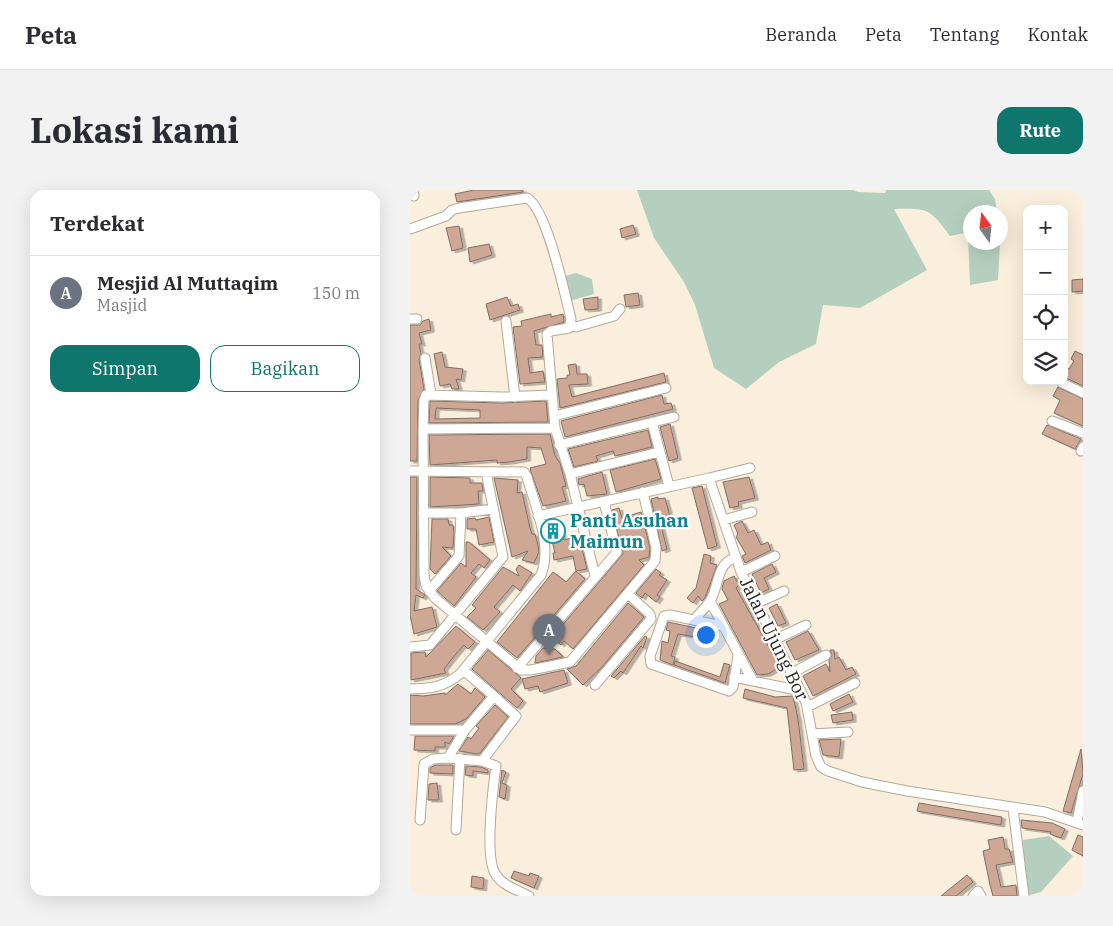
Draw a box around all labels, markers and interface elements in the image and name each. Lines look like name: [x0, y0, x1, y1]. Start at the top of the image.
text: Peta: [25, 19, 77, 51]
text: Beranda: [765, 23, 837, 46]
text: Peta: [865, 23, 902, 46]
text: Tentang: [930, 23, 999, 46]
text: Kontak: [1027, 23, 1088, 46]
text: Lokasi kami: [30, 107, 239, 153]
button: Rute: [997, 107, 1083, 154]
north arrow: [963, 205, 1008, 250]
map controls: [1023, 205, 1068, 385]
button: +: [1023, 205, 1068, 250]
text: Terdekat: [50, 209, 144, 237]
button: −: [1023, 250, 1068, 295]
text: Mesjid Al Muttaqim: [97, 271, 278, 295]
text: A: [60, 283, 72, 303]
text: 150 m: [312, 283, 360, 303]
text: Masjid: [97, 295, 147, 315]
button: locate: [1023, 295, 1068, 340]
button: layers: [1023, 340, 1068, 385]
button: Simpan: [50, 345, 200, 392]
button: Bagikan: [210, 345, 360, 392]
place label: Panti Asuhan Maimun: [570, 509, 689, 553]
building icon: Panti Asuhan Maimun: [540, 518, 566, 544]
street label: Jalan Ujung Bor: [735, 573, 814, 704]
pin: A: [533, 614, 565, 655]
your location: [693, 622, 719, 648]

